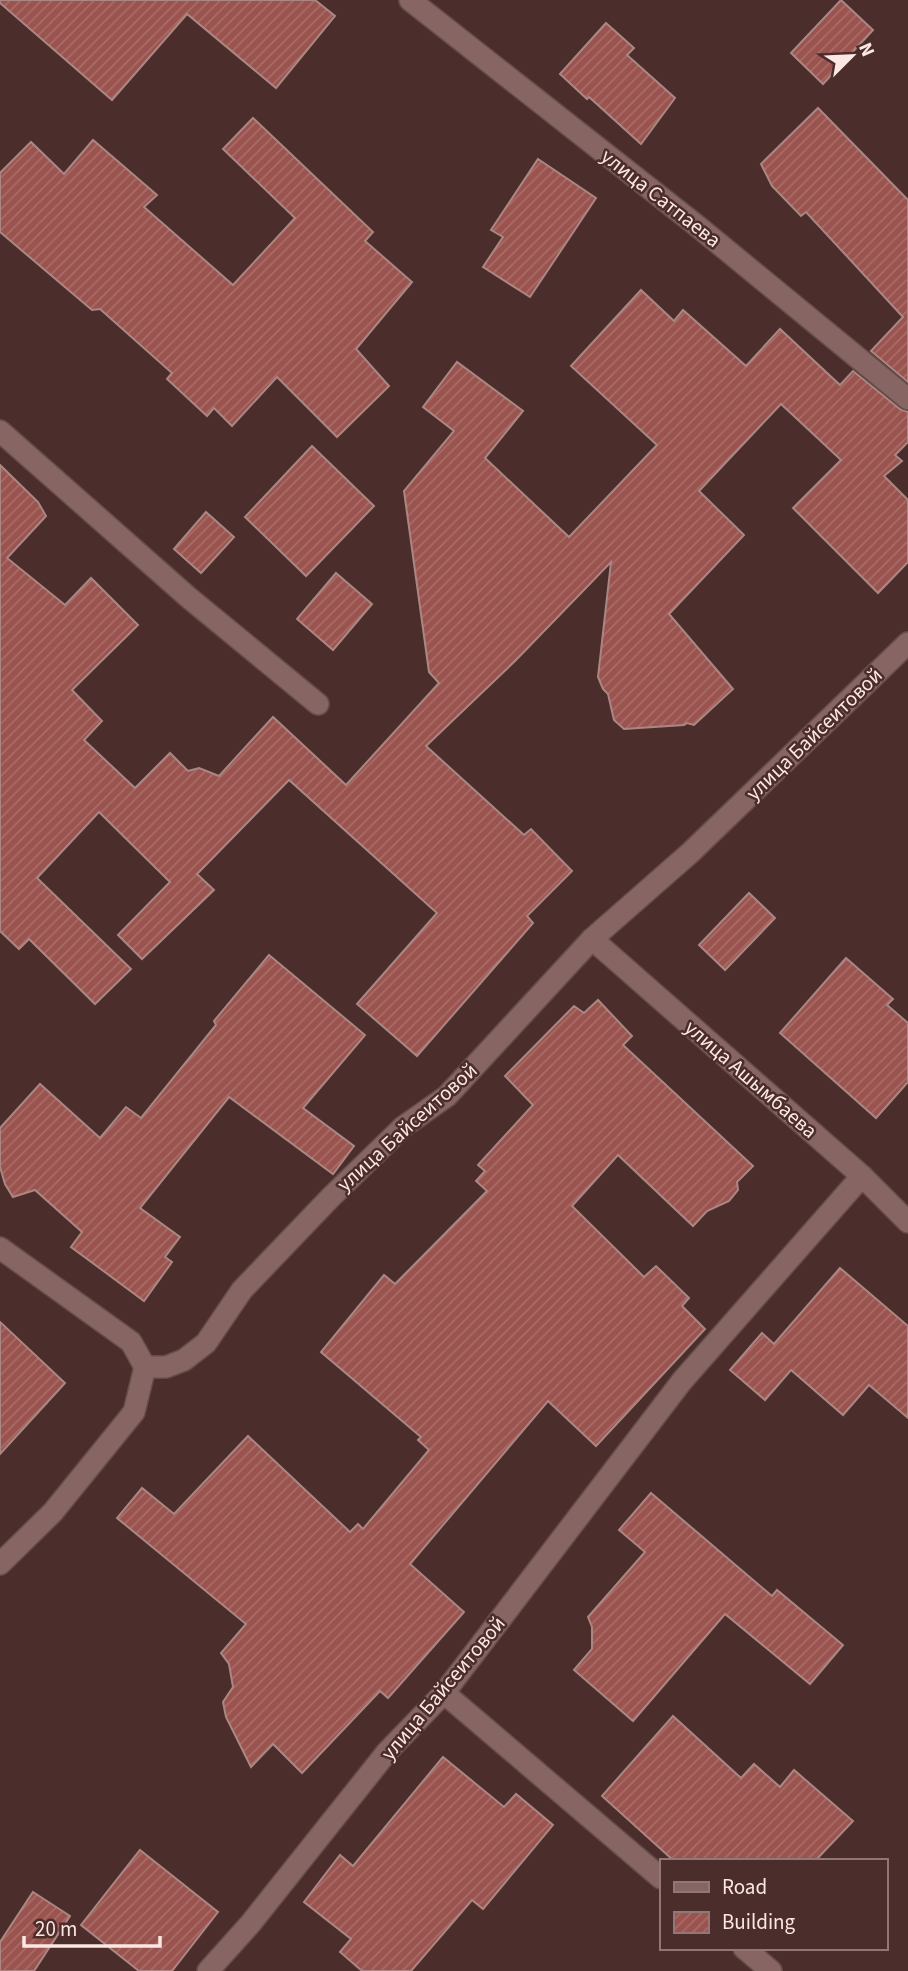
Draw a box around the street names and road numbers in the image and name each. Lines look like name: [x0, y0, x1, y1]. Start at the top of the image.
street label: улица Сатпаева: [595, 142, 727, 254]
street label: улица Байсеитовой: [739, 661, 889, 807]
street label: улица Ашымбаева: [678, 1013, 824, 1145]
street label: улица Байсеитовой: [330, 1056, 484, 1198]
street label: улица Байсеитовой: [374, 1609, 512, 1767]

